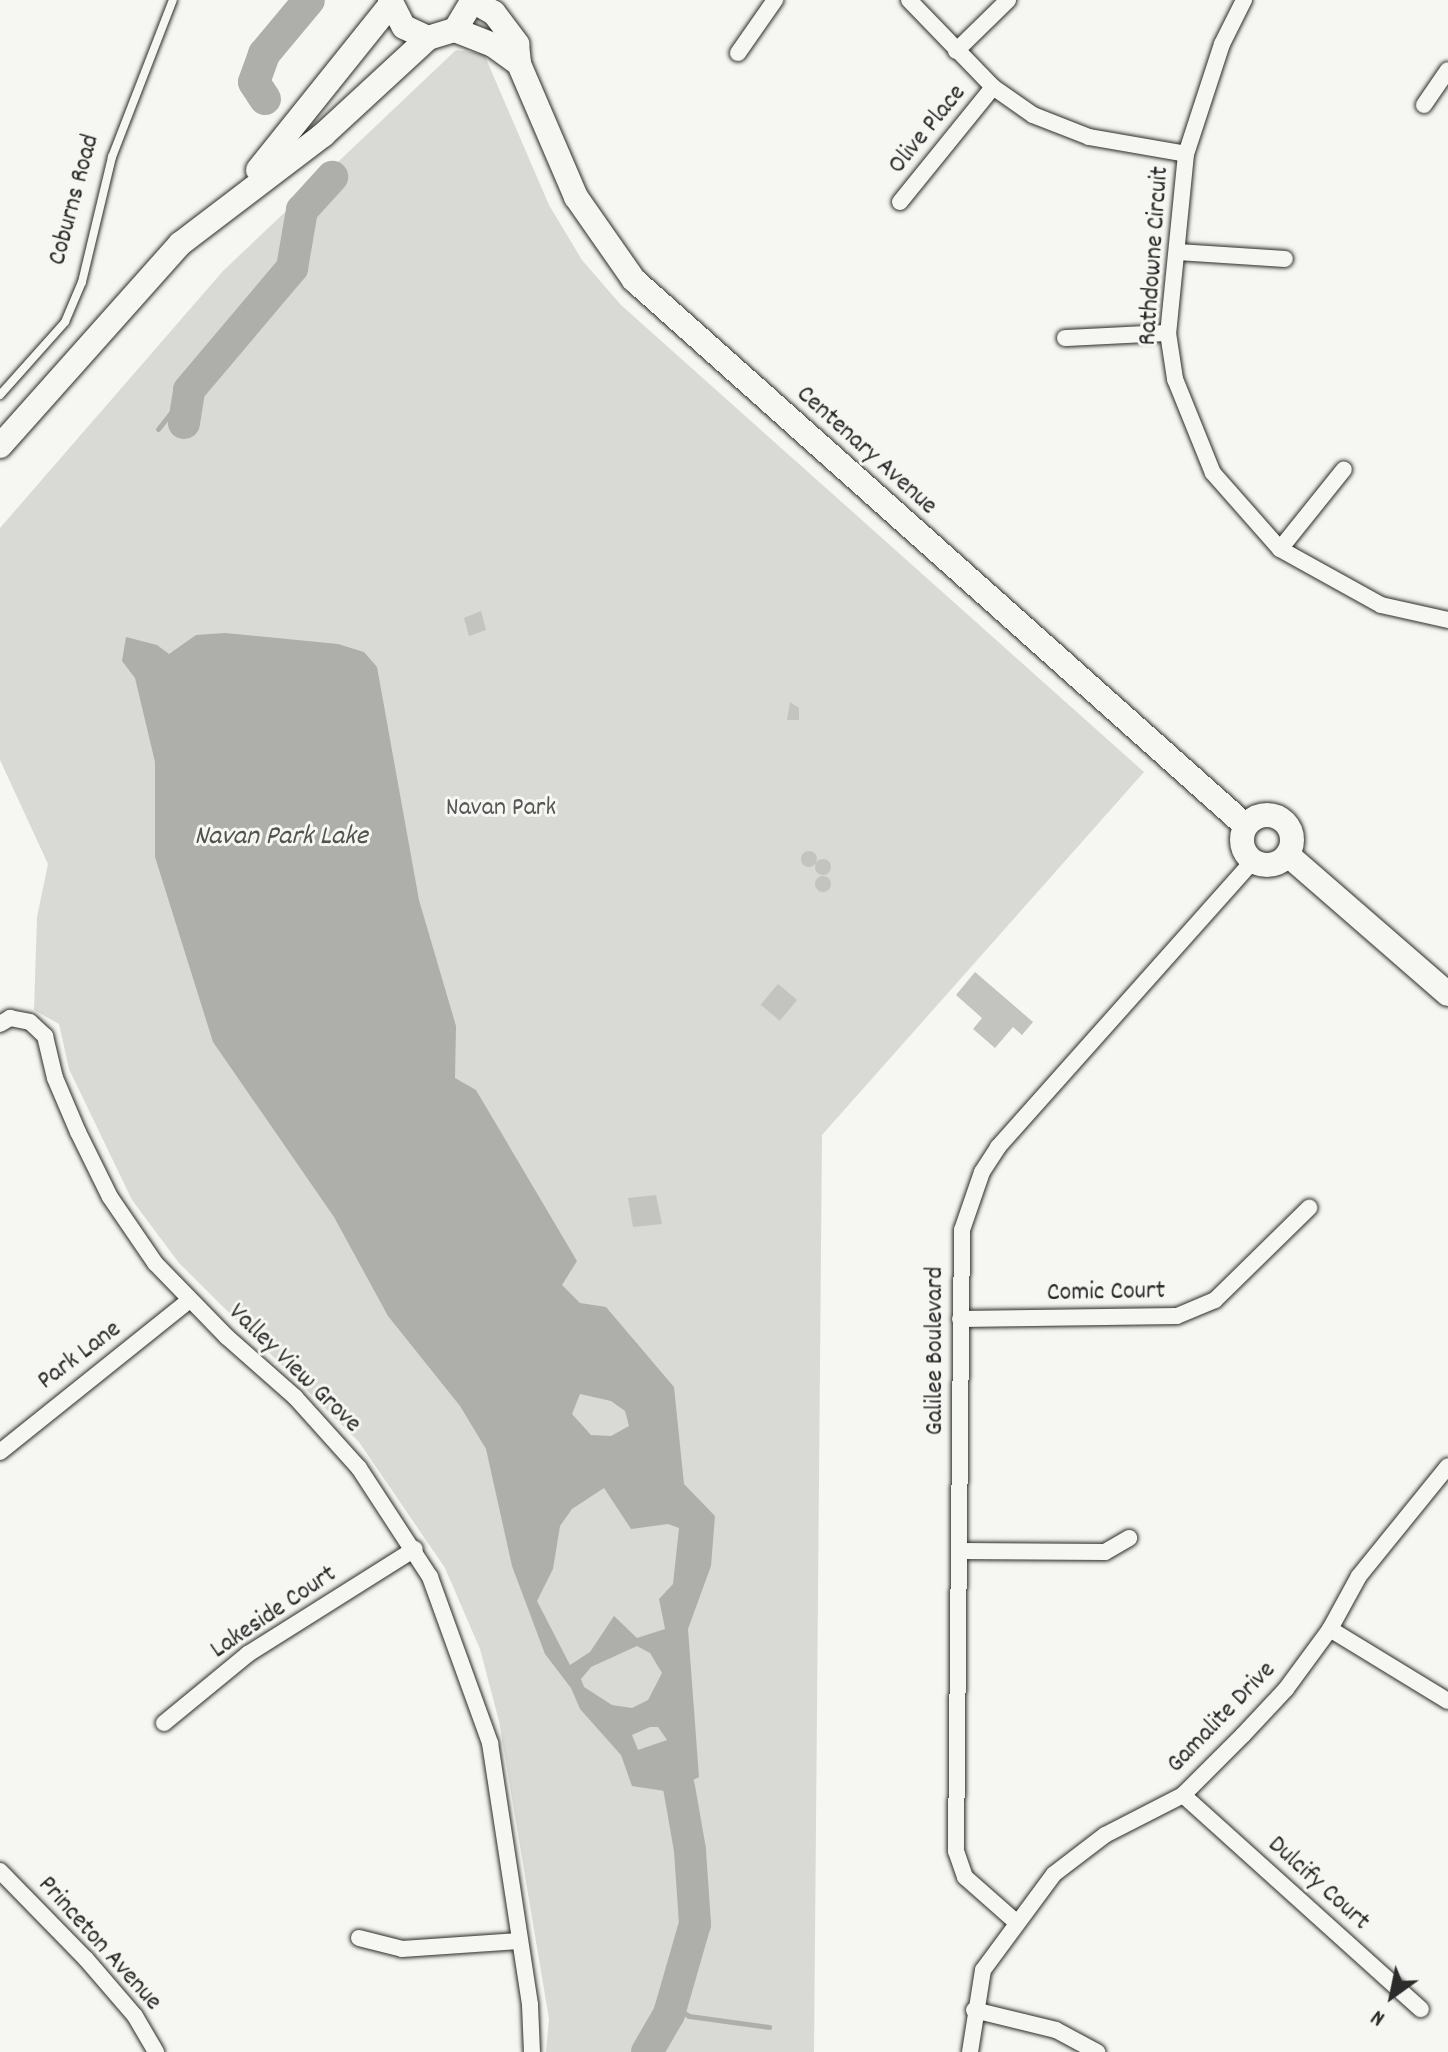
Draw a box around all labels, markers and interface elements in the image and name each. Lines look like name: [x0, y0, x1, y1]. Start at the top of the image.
street label: Olive Place: [882, 79, 974, 181]
street label: Coburns Road: [43, 131, 107, 269]
street label: Rathdowne Circuit: [1133, 165, 1177, 347]
street label: Centenary Avenue: [789, 380, 943, 522]
park label: Navan Park: [446, 793, 556, 825]
water label: Navan Park Lake: [194, 821, 368, 855]
street label: Galilee Boulevard: [920, 1267, 952, 1435]
street label: Comic Court: [1047, 1276, 1165, 1310]
street label: Valley View Grove: [221, 1298, 367, 1440]
street label: Park Lane: [32, 1314, 128, 1398]
street label: Lakeside Court: [205, 1560, 343, 1666]
street label: Gamalite Drive: [1161, 1656, 1283, 1780]
street label: Dulcify Court: [1261, 1830, 1375, 1938]
street label: Princeton Avenue: [30, 1870, 168, 2018]
north arrow: [1352, 1956, 1432, 2036]
text: N: [1366, 2001, 1392, 2033]

